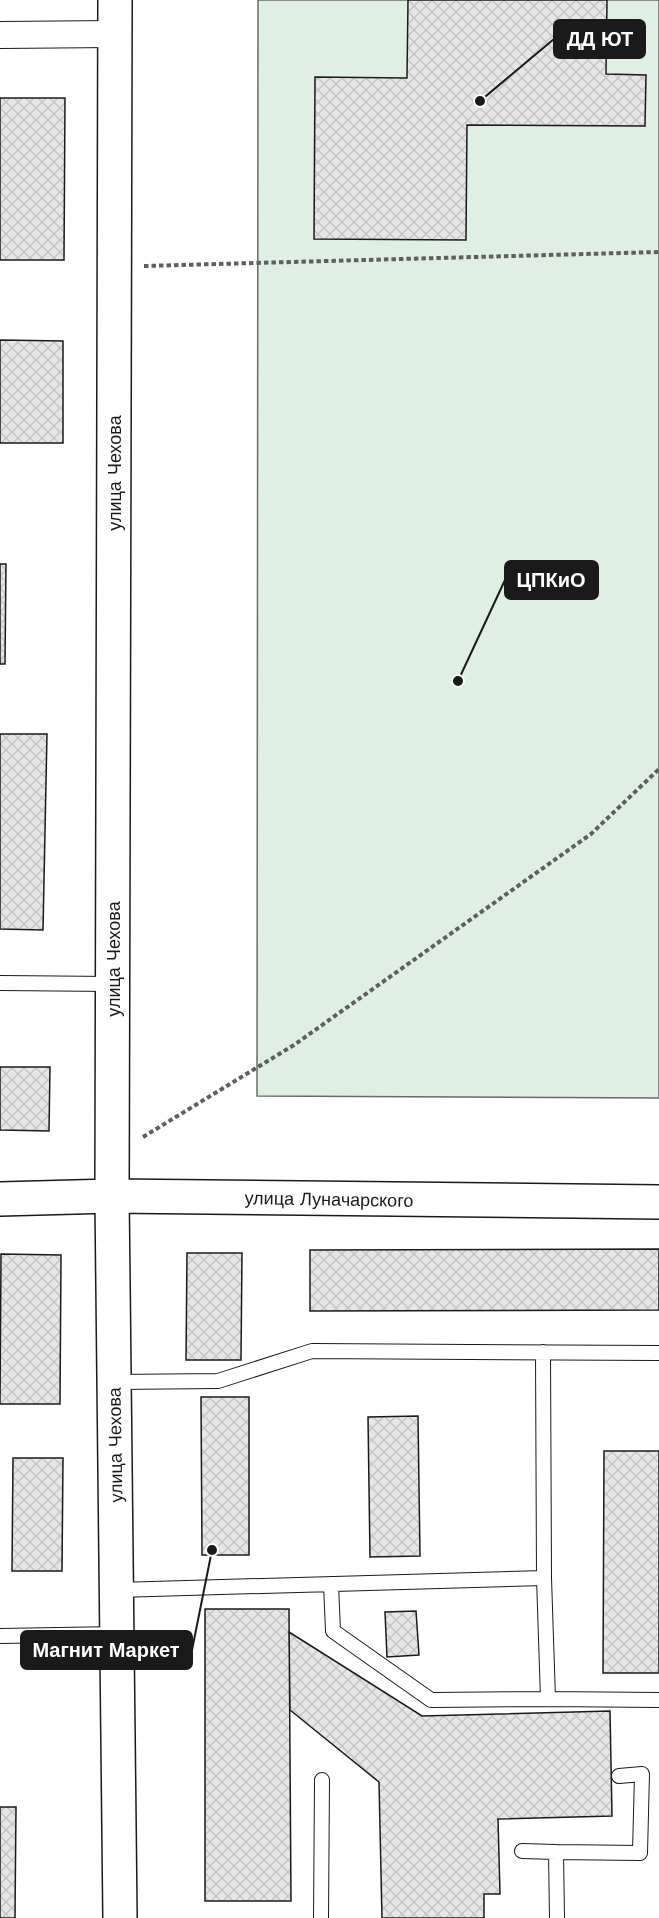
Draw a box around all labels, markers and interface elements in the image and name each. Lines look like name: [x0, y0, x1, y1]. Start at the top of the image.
callout: ДД ЮТ: [554, 20, 645, 58]
text: ДД ЮТ: [567, 27, 633, 51]
street label: улица Чехова: [104, 414, 125, 531]
callout: ЦПКиО: [505, 561, 598, 599]
text: ЦПКиО: [516, 568, 586, 592]
street label: улица Чехова: [103, 900, 124, 1017]
street label: улица Луначарского: [244, 1187, 414, 1211]
street label: улица Чехова: [103, 1386, 127, 1503]
callout: Магнит Маркет: [21, 1631, 192, 1669]
text: Магнит Маркет: [32, 1638, 180, 1662]

